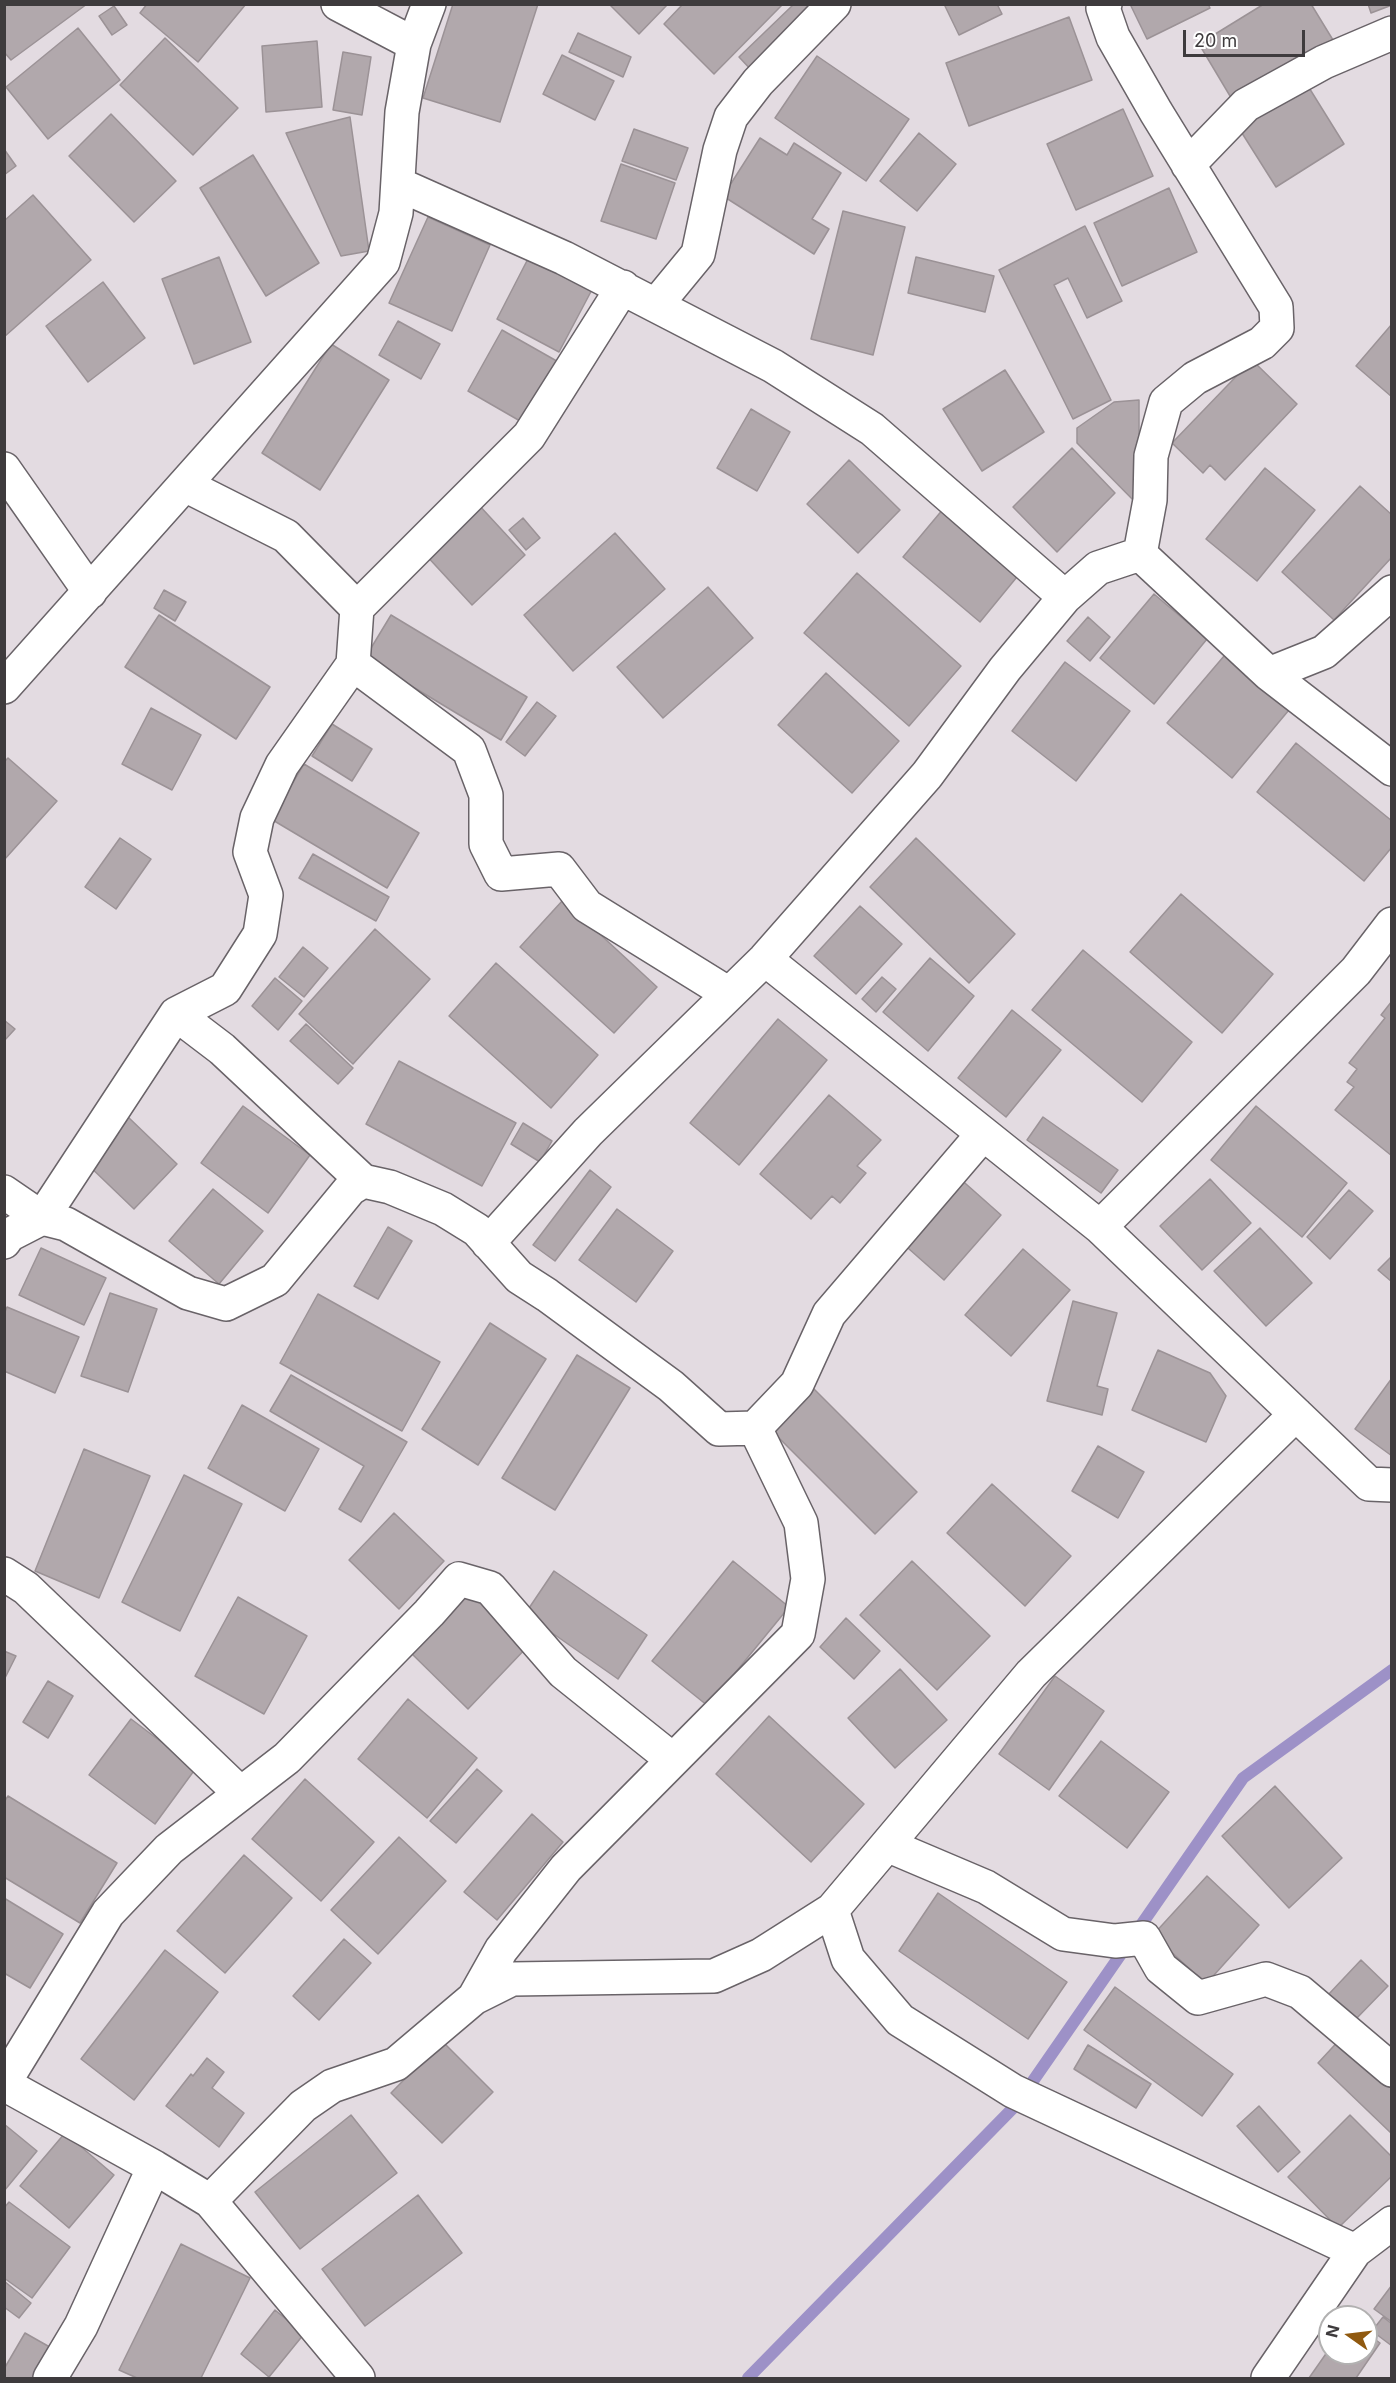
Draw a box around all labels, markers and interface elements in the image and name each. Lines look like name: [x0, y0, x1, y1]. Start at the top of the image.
scale bar: [1186, 18, 1308, 56]
text: 20 m: [1194, 30, 1237, 51]
north arrow: [1318, 2305, 1378, 2365]
text: N: [1321, 2323, 1344, 2339]

